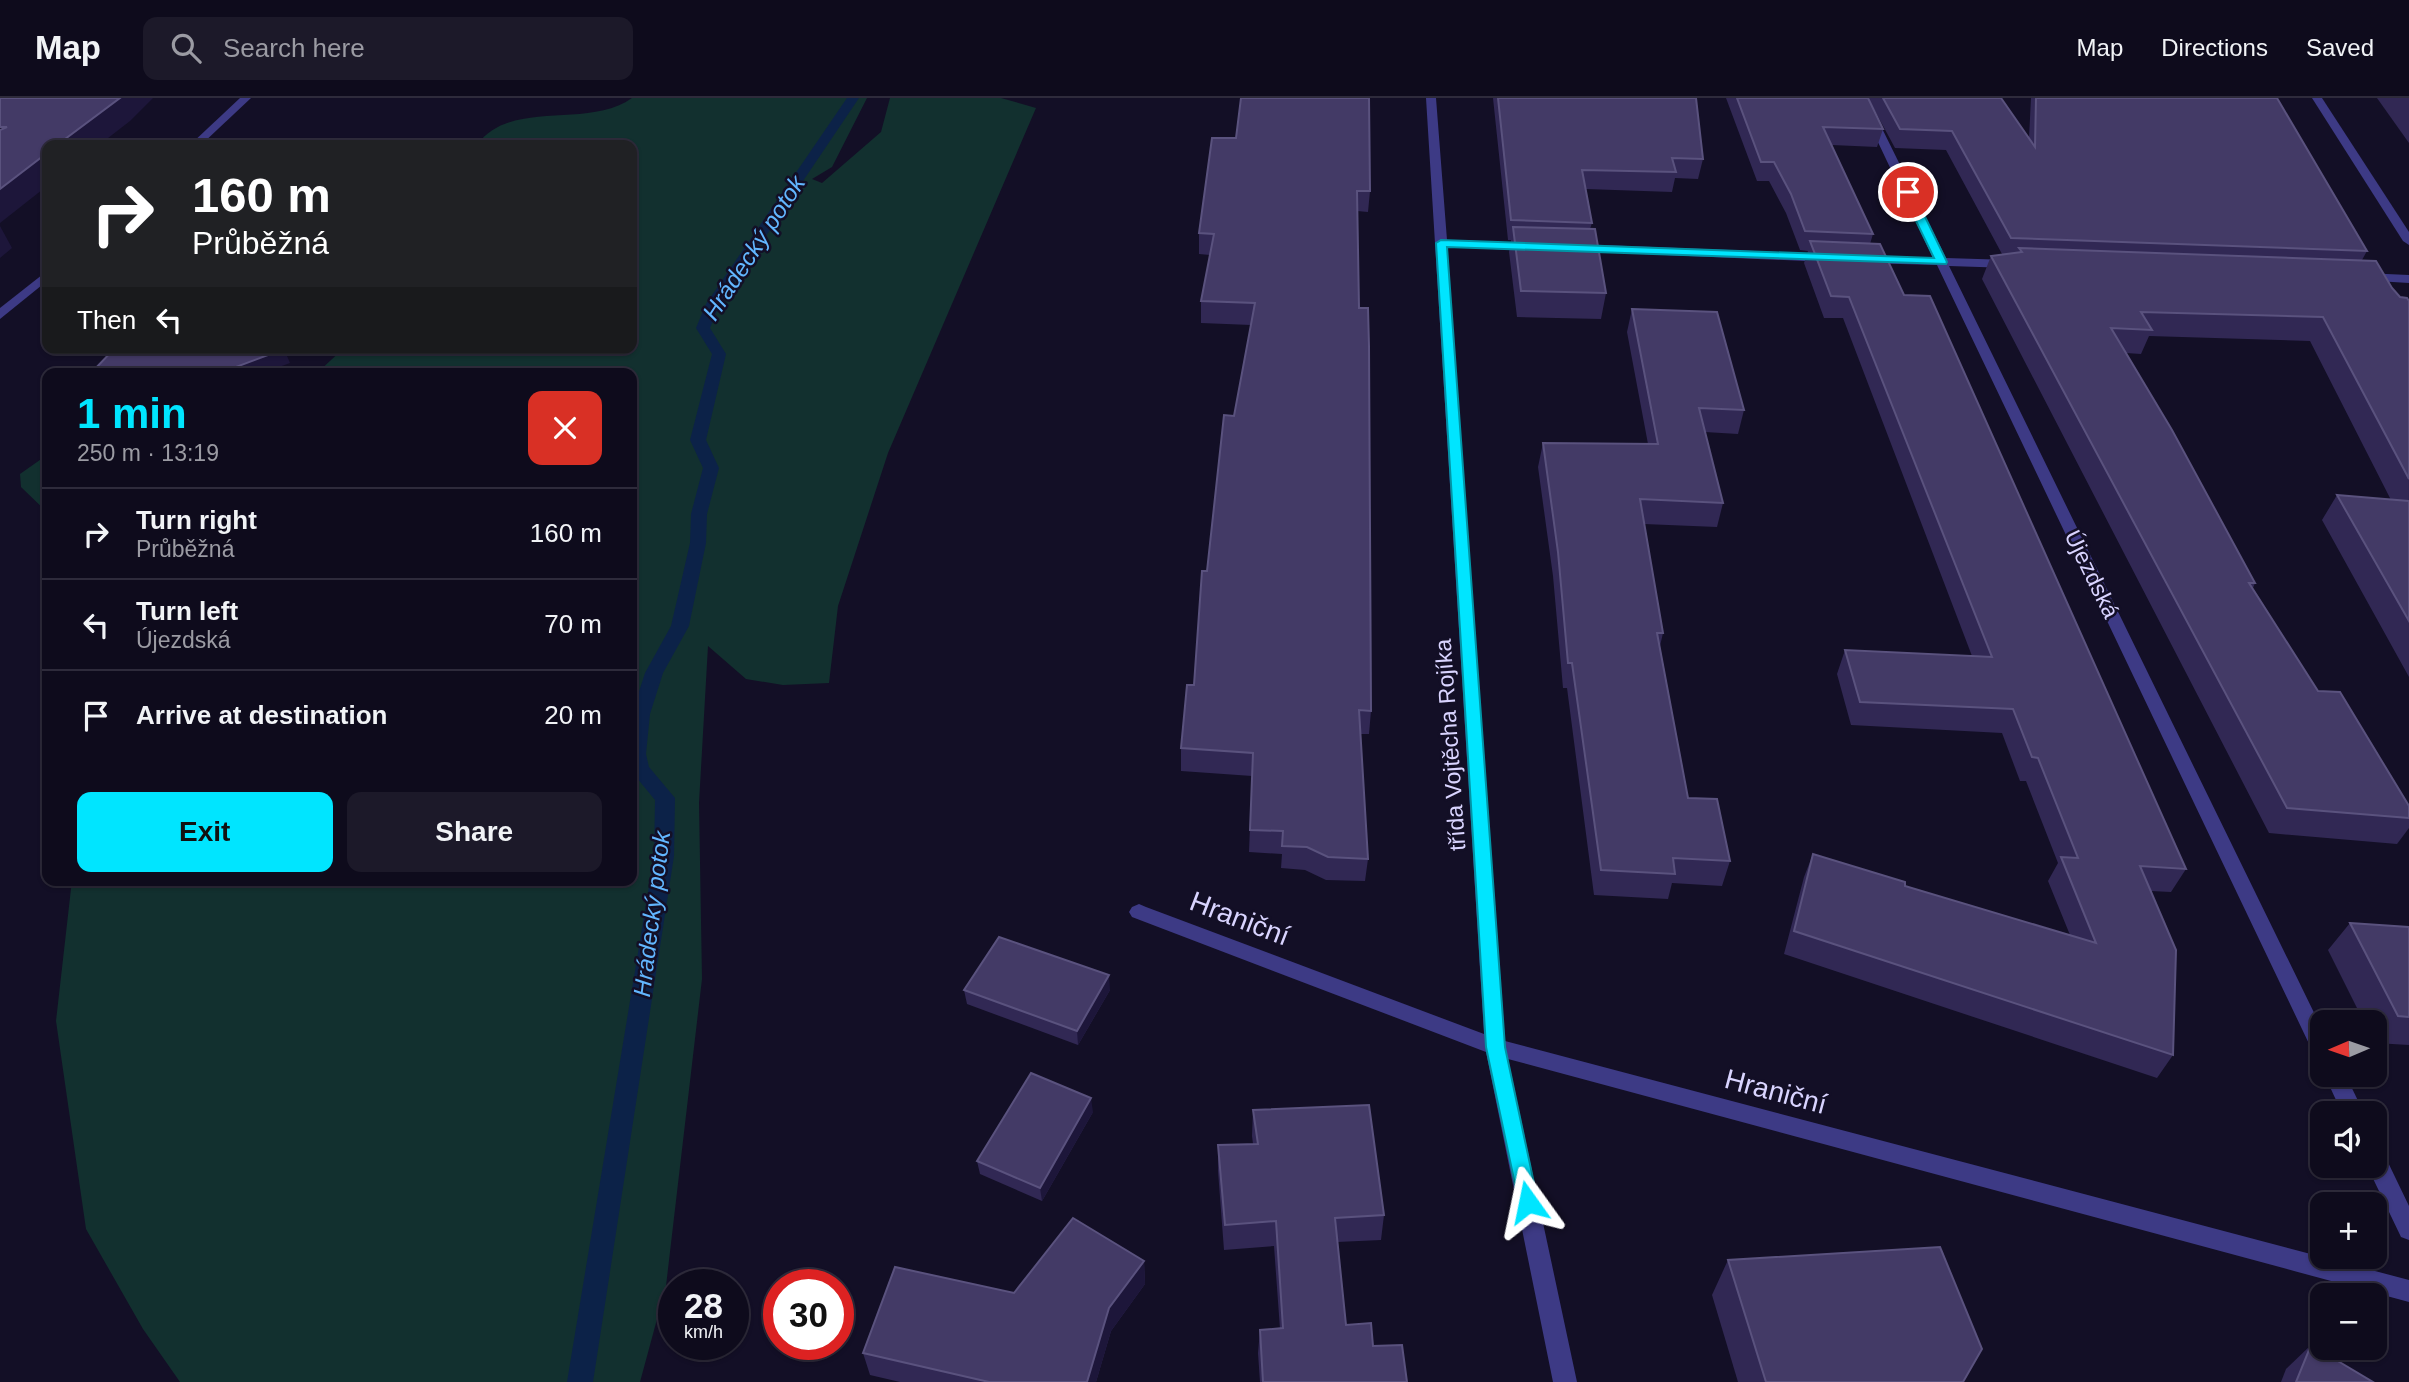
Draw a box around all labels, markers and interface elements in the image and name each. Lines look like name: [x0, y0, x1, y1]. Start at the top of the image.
search box: [143, 17, 633, 80]
text: Map: [35, 29, 101, 66]
icon: search: [167, 29, 205, 67]
text: Search here: [223, 33, 365, 63]
text: Map: [2077, 34, 2123, 61]
text: Directions: [2161, 34, 2268, 61]
text: Saved: [2306, 34, 2374, 61]
pin: [1878, 162, 1938, 222]
icon: right: [77, 168, 168, 259]
text: 160 m: [192, 168, 331, 222]
water label: Hrádecký potok: [697, 169, 811, 325]
icon: arrive: [1889, 173, 1927, 211]
text: Průběžná: [192, 225, 329, 261]
icon: left: [150, 301, 188, 339]
text: Then: [77, 305, 136, 335]
text: 1 min: [77, 390, 187, 437]
button: close: [528, 391, 602, 465]
text: 250 m · 13:19: [77, 440, 219, 466]
text: Turn right: [136, 505, 257, 535]
icon: right: [77, 515, 115, 553]
text: 160 m: [530, 518, 602, 548]
street label: Újezdská: [2060, 526, 2125, 622]
text: Průběžná: [136, 536, 234, 562]
text: Turn left: [136, 596, 238, 626]
icon: left: [77, 606, 115, 644]
text: 70 m: [544, 609, 602, 639]
text: Újezdská: [136, 627, 231, 653]
street label: třída Vojtěcha Rojíka: [1430, 638, 1470, 852]
icon: arrive: [77, 697, 115, 735]
text: Arrive at destination: [136, 700, 387, 730]
text: 20 m: [544, 700, 602, 730]
button: Exit: [77, 792, 333, 872]
button: Share: [347, 792, 602, 872]
water label: Hrádecký potok: [628, 828, 675, 998]
street label: Hraniční: [1186, 885, 1294, 952]
north arrow: [2310, 1010, 2387, 1087]
map controls: [2310, 1010, 2387, 1360]
street label: Hraniční: [1722, 1063, 1830, 1120]
button: sound: [2310, 1101, 2387, 1178]
position arrow: [1491, 1165, 1565, 1239]
button: +: [2310, 1192, 2387, 1269]
speed limit sign: 30: [763, 1269, 854, 1360]
button: −: [2310, 1283, 2387, 1360]
text: 28: [684, 1286, 723, 1325]
text: km/h: [684, 1322, 723, 1342]

